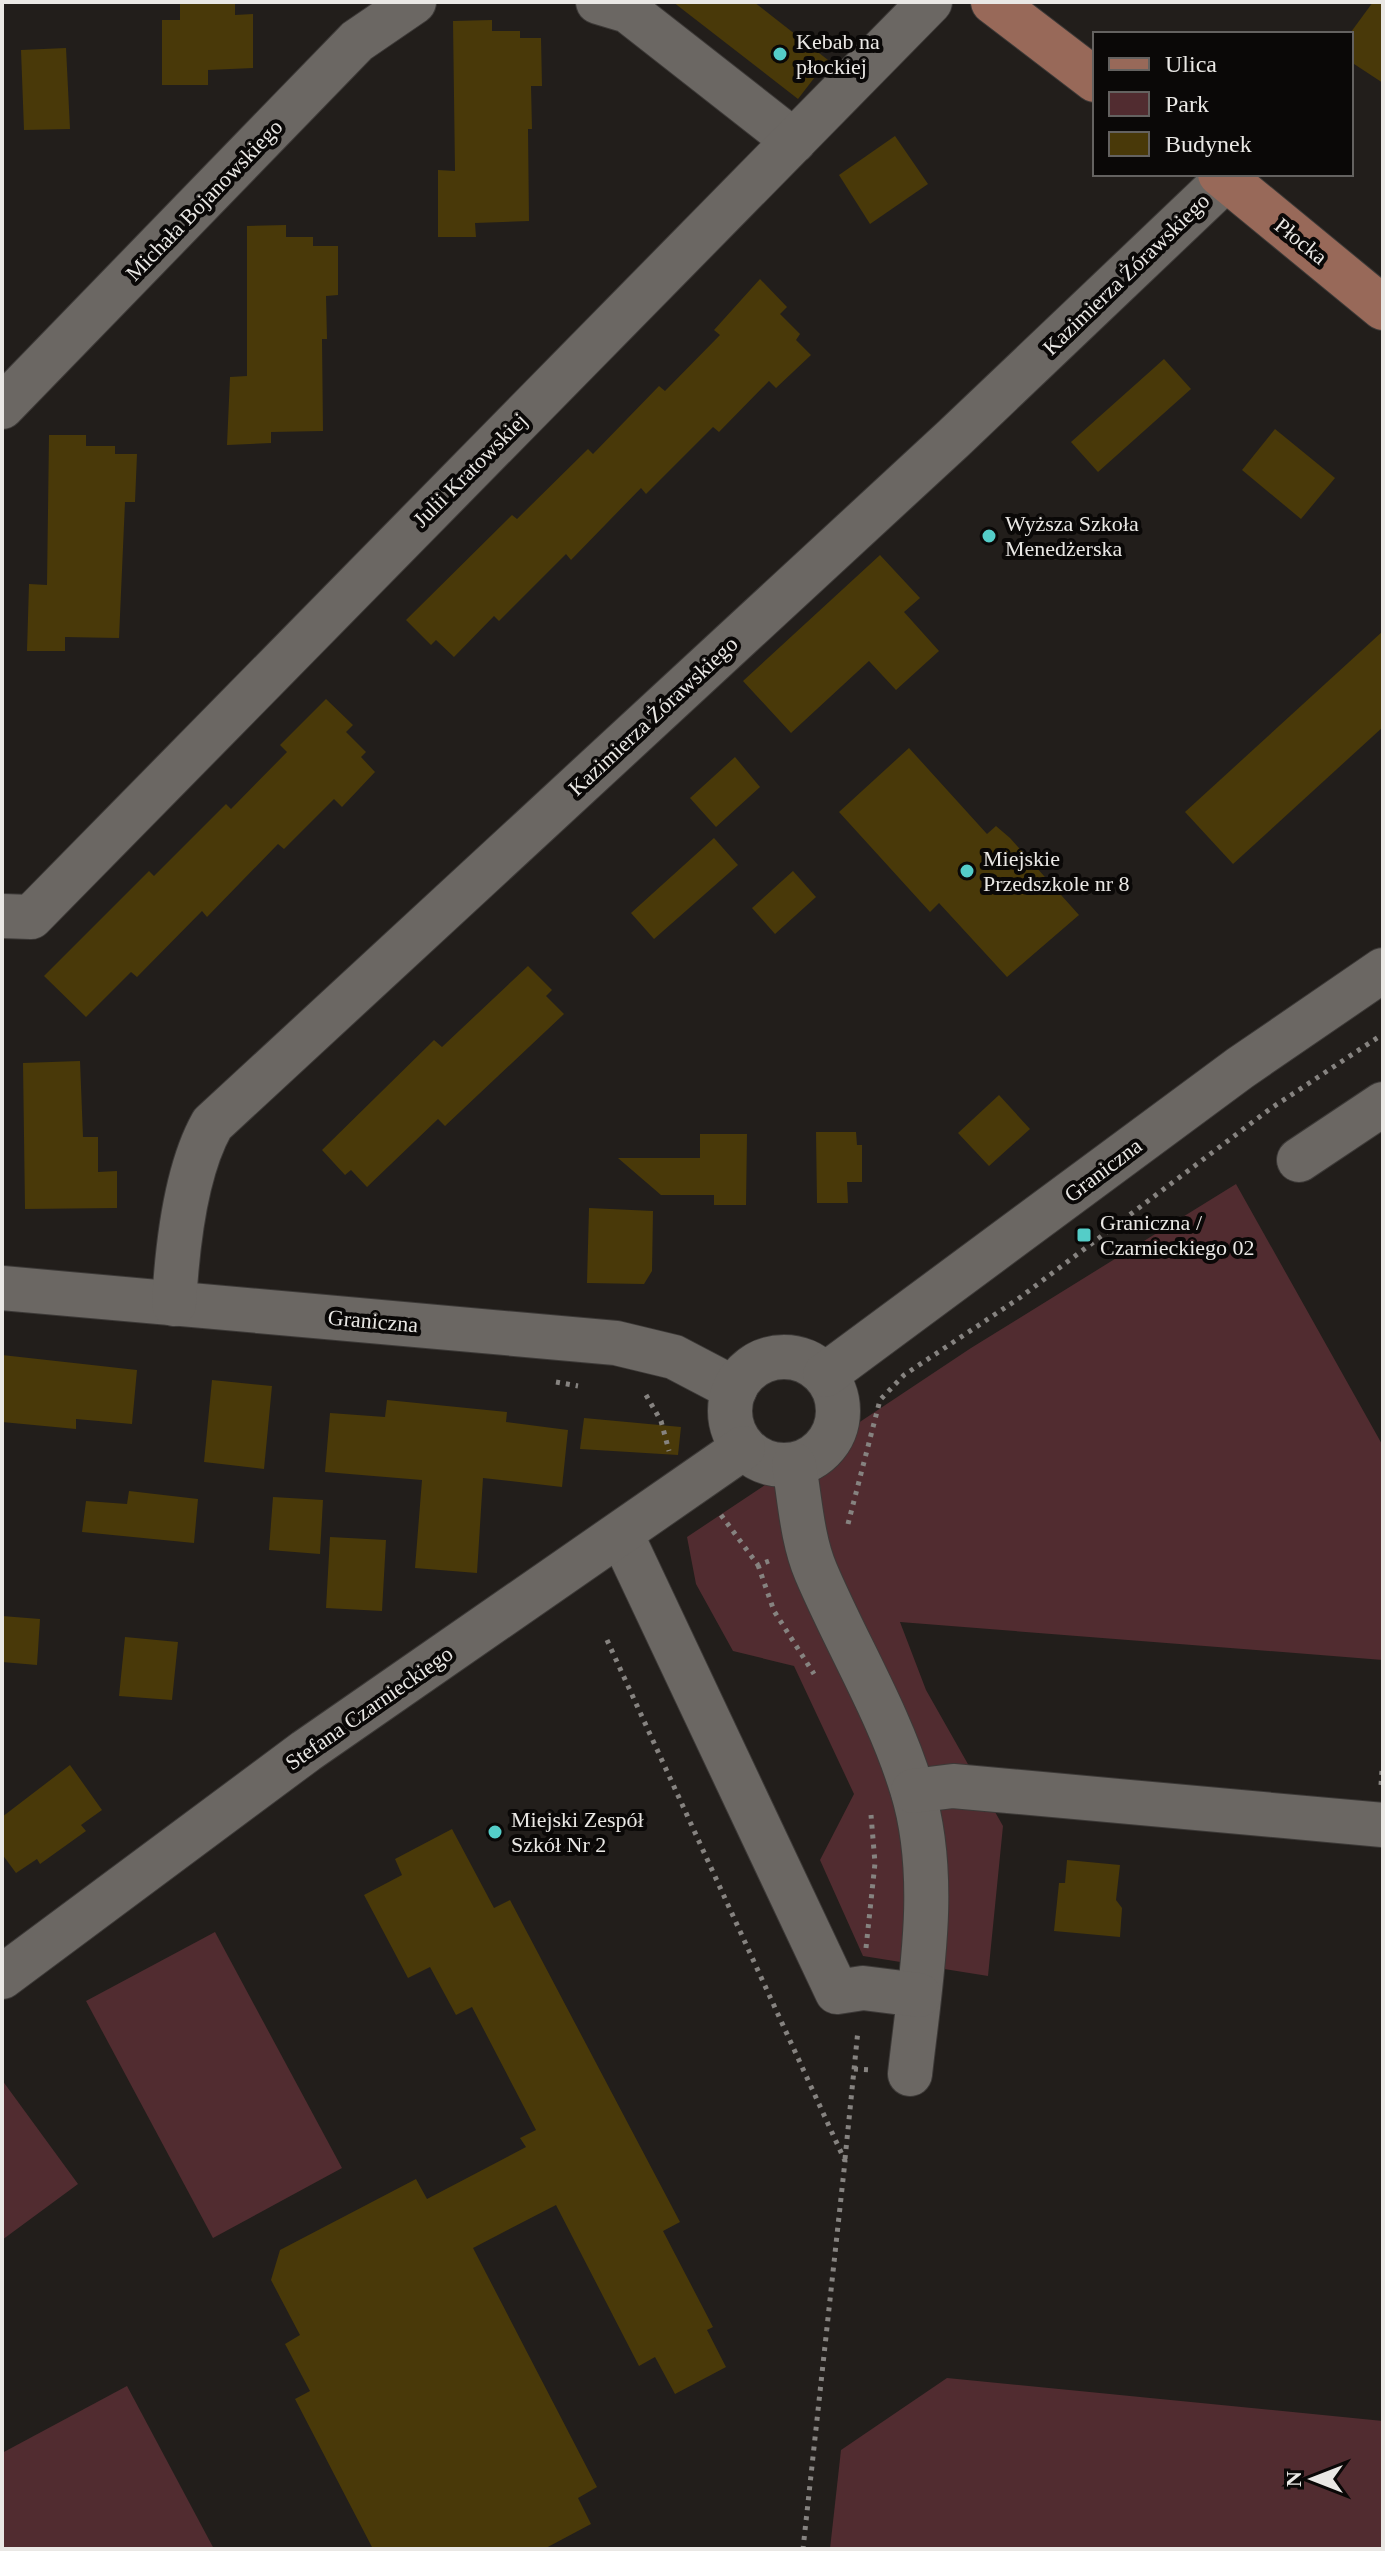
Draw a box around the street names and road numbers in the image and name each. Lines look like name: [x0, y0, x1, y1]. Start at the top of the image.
street label: Michała Bojanowskiego: [121, 114, 287, 286]
street label: Kazimierza Żórawskiego: [1038, 188, 1214, 360]
street label: Płocka: [1270, 212, 1332, 270]
street label: Julii Kratowskiej: [408, 408, 532, 532]
street label: Kazimierza Żórawskiego: [563, 631, 743, 801]
street label: Graniczna: [1059, 1133, 1147, 1207]
street label: Graniczna: [327, 1305, 419, 1337]
street label: Stefana Czarnieckiego: [281, 1641, 457, 1775]

